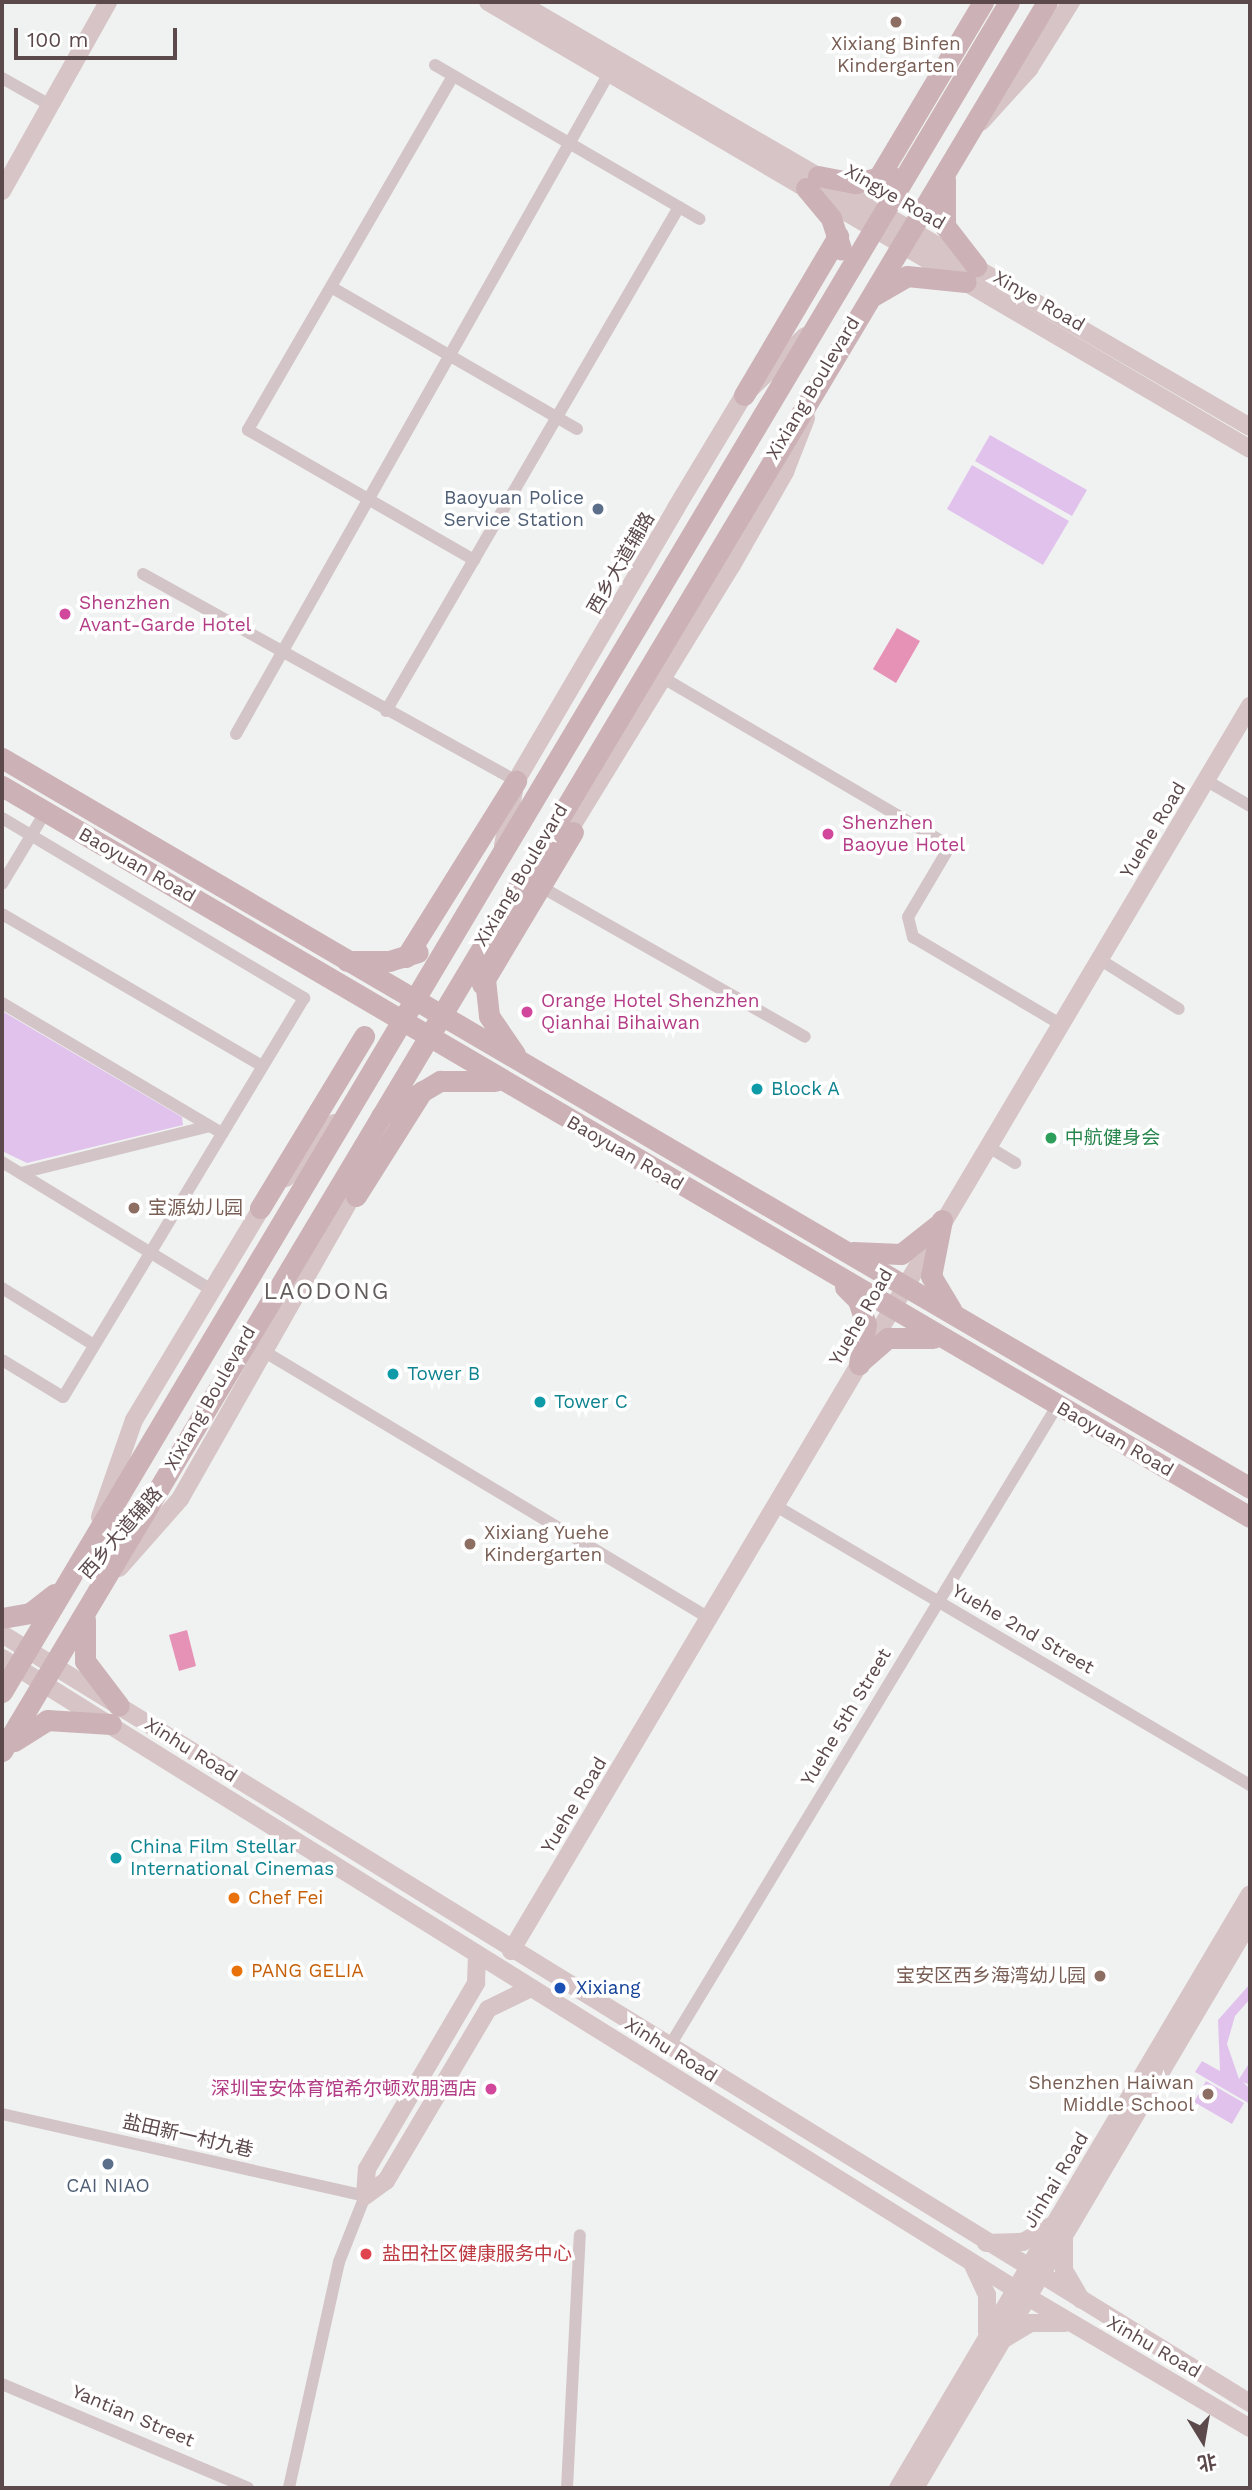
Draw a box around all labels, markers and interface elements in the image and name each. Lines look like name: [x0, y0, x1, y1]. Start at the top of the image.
scale bar: [18, 14, 180, 58]
marker: Xixiang Binfen Kindergarten: [888, 14, 904, 30]
text: 100 m: [27, 27, 89, 52]
place label: Xixiang Binfen Kindergarten: [831, 33, 961, 77]
street label: Xingye Road: [841, 159, 949, 235]
street label: Xinye Road: [989, 266, 1089, 336]
street label: Xixiang Boulevard: [761, 312, 865, 464]
place label: Baoyuan Police Service Station: [443, 487, 584, 531]
marker: Baoyuan Police Service Station: [590, 501, 606, 517]
street label: 西乡大道辅路: [583, 508, 659, 618]
place label: Shenzhen Avant-Garde Hotel: [79, 592, 251, 636]
marker: Shenzhen Avant-Garde Hotel: [57, 606, 73, 622]
street label: Yuehe Road: [1115, 778, 1191, 882]
street label: Xixiang Boulevard: [469, 799, 573, 951]
place label: Shenzhen Baoyue Hotel: [842, 812, 965, 856]
street label: Baoyuan Road: [74, 822, 200, 908]
marker: Shenzhen Baoyue Hotel: [820, 826, 836, 842]
place label: Orange Hotel Shenzhen Qianhai Bihaiwan: [541, 990, 760, 1034]
marker: Orange Hotel Shenzhen Qianhai Bihaiwan: [519, 1004, 535, 1020]
place label: Block A: [771, 1078, 841, 1100]
marker: Block A: [749, 1081, 765, 1097]
street label: Baoyuan Road: [562, 1110, 688, 1196]
place label: 中航健身会: [1065, 1127, 1160, 1149]
marker: 中航健身会: [1043, 1130, 1059, 1146]
place label: 宝源幼儿园: [148, 1197, 243, 1219]
marker: 宝源幼儿园: [126, 1200, 142, 1216]
street label: Yuehe Road: [824, 1264, 898, 1370]
district label: LAODONG: [264, 1278, 390, 1306]
street label: Xixiang Boulevard: [159, 1322, 261, 1474]
place label: Tower B: [407, 1363, 481, 1385]
marker: Tower B: [385, 1366, 401, 1382]
place label: Tower C: [554, 1391, 628, 1413]
marker: Tower C: [532, 1394, 548, 1410]
street label: Baoyuan Road: [1052, 1396, 1178, 1482]
street label: 西乡大道辅路: [75, 1483, 167, 1583]
place label: Xixiang Yuehe Kindergarten: [484, 1522, 610, 1566]
marker: Xixiang Yuehe Kindergarten: [462, 1536, 478, 1552]
street label: Yuehe 2nd Street: [948, 1579, 1098, 1679]
street label: Yuehe 5th Street: [796, 1644, 896, 1790]
street label: Xinhu Road: [141, 1713, 241, 1787]
street label: Yuehe Road: [536, 1753, 612, 1857]
place label: China Film Stellar International Cinemas: [130, 1836, 335, 1880]
marker: China Film Stellar International Cinemas: [108, 1850, 124, 1866]
place label: Chef Fei: [248, 1887, 324, 1909]
marker: Chef Fei: [226, 1890, 242, 1906]
place label: PANG GELIA: [251, 1960, 364, 1982]
marker: PANG GELIA: [229, 1963, 245, 1979]
place label: 宝安区西乡海湾幼儿园: [896, 1965, 1086, 1987]
marker: 宝安区西乡海湾幼儿园: [1092, 1968, 1108, 1984]
place label: Xixiang: [576, 1977, 640, 1999]
marker: Xixiang: [550, 1978, 570, 1998]
street label: Xinhu Road: [621, 2013, 721, 2087]
place label: Shenzhen Haiwan Middle School: [1028, 2072, 1194, 2116]
place label: 深圳宝安体育馆希尔顿欢朋酒店: [211, 2078, 477, 2100]
marker: 深圳宝安体育馆希尔顿欢朋酒店: [483, 2081, 499, 2097]
marker: Shenzhen Haiwan Middle School: [1200, 2086, 1216, 2102]
street label: 盐田新一村九巷: [121, 2110, 255, 2162]
street label: Jinhai Road: [1018, 2128, 1094, 2232]
marker: CAI NIAO: [100, 2156, 116, 2172]
place label: CAI NIAO: [66, 2175, 150, 2197]
place label: 盐田社区健康服务中心: [382, 2243, 572, 2265]
marker: 盐田社区健康服务中心: [356, 2244, 376, 2264]
street label: Xinhu Road: [1103, 2311, 1205, 2383]
street label: Yantian Street: [68, 2380, 198, 2452]
north arrow: [1168, 2406, 1238, 2476]
text: 北: [1196, 2449, 1219, 2475]

